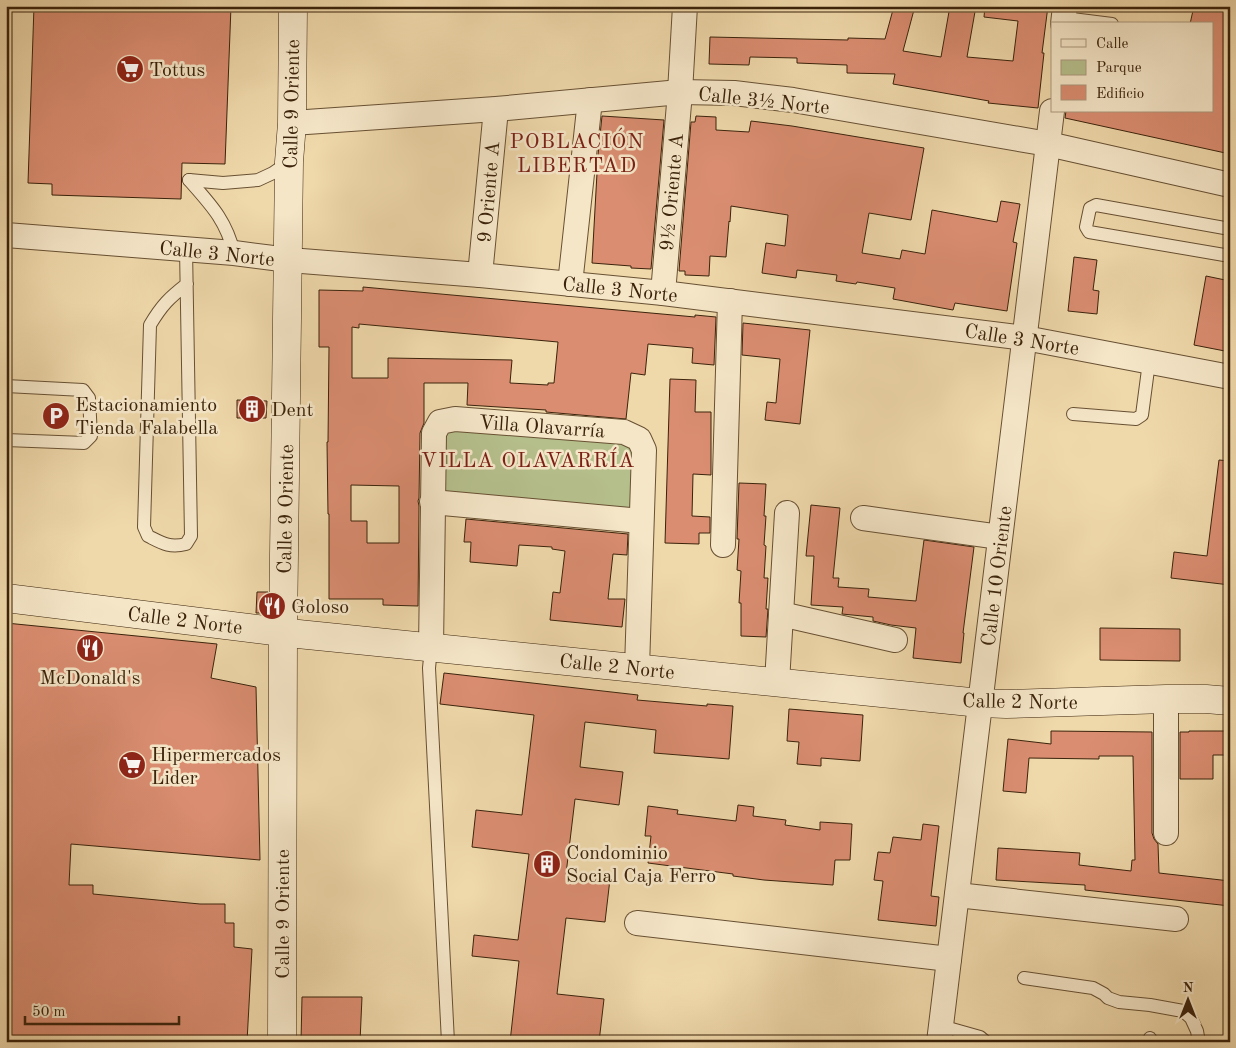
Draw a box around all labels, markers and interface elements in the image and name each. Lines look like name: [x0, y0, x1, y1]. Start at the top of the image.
legend: [1051, 22, 1214, 112]
text: Calle: [1096, 37, 1129, 52]
street label: Calle 9 Oriente: [282, 39, 304, 169]
supermarket icon: Tottus: [115, 54, 145, 84]
place label: Tottus: [149, 61, 205, 81]
text: Parque: [1096, 61, 1142, 76]
street label: Calle 3½ Norte: [697, 85, 831, 119]
text: Edificio: [1096, 87, 1144, 102]
district label: POBLACIÓN LIBERTAD: [510, 127, 644, 177]
street label: 9½ Oriente A: [658, 132, 688, 252]
street label: 9 Oriente A: [476, 141, 504, 244]
street label: Calle 3 Norte: [158, 239, 275, 271]
street label: Calle 3 Norte: [561, 275, 678, 307]
street label: Calle 3 Norte: [963, 322, 1080, 360]
building icon: Dent: [237, 394, 267, 424]
place label: Estacionamiento Tienda Falabella: [75, 396, 218, 439]
parking icon: Estacionamiento Tienda Falabella: [41, 401, 71, 431]
place label: Dent: [271, 401, 314, 421]
street label: Villa Olavarría: [478, 414, 606, 442]
street label: Calle 9 Oriente: [276, 444, 298, 574]
district label: VILLA OLAVARRÍA: [421, 447, 635, 472]
street label: Calle 10 Oriente: [979, 505, 1017, 648]
restaurant icon: Goloso: [257, 591, 287, 621]
place label: Goloso: [291, 598, 349, 618]
street label: Calle 2 Norte: [126, 605, 243, 639]
restaurant icon: McDonald's: [75, 633, 105, 663]
street label: Calle 2 Norte: [558, 652, 675, 684]
place label: McDonald's: [40, 669, 141, 689]
street label: Calle 2 Norte: [962, 692, 1078, 714]
place label: Hipermercados Lider: [151, 746, 281, 789]
supermarket icon: Hipermercados Lider: [117, 750, 147, 780]
place label: Condominio Social Caja Ferro: [566, 844, 716, 887]
street label: Calle 9 Oriente: [274, 849, 294, 979]
building icon: Condominio Social Caja Ferro: [532, 849, 562, 879]
north arrow: [1164, 976, 1214, 1026]
text: N: [1183, 981, 1194, 995]
scale bar: [25, 993, 179, 1025]
text: 50 m: [32, 1005, 66, 1020]

